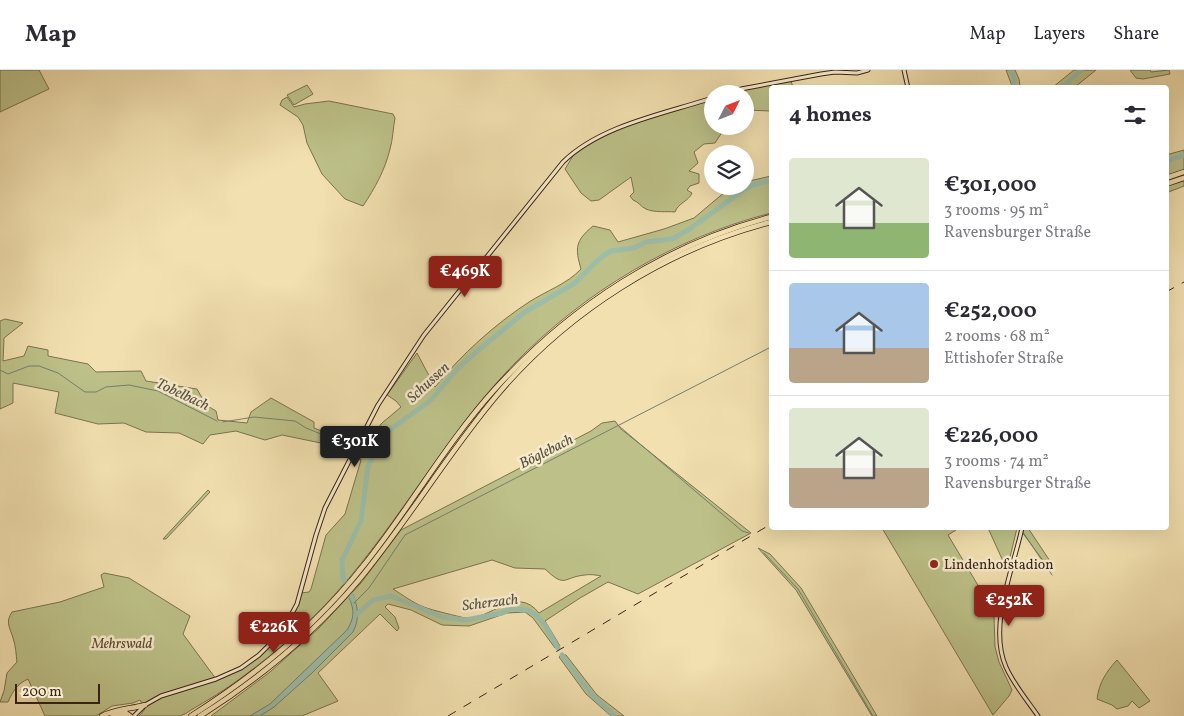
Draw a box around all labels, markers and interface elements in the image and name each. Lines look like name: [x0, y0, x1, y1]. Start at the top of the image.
text: Map: [25, 18, 76, 52]
text: Map: [969, 22, 1005, 47]
text: Layers: [1033, 22, 1085, 47]
text: Share: [1113, 22, 1159, 47]
north arrow: [704, 85, 754, 135]
map controls: [704, 85, 754, 195]
text: 4 homes: [789, 101, 872, 130]
icon: filters: [1121, 101, 1149, 129]
button: layers: [704, 145, 754, 195]
text: €301,000: [944, 171, 1037, 200]
icon: home: [829, 178, 889, 238]
text: 3 rooms · 95 m²: [944, 200, 1049, 222]
text: Ravensburger Straße: [944, 222, 1091, 244]
pin: €469K: [430, 256, 500, 298]
text: €469K: [440, 261, 490, 283]
text: €252,000: [944, 297, 1037, 326]
icon: home: [829, 303, 889, 363]
text: 2 rooms · 68 m²: [944, 326, 1050, 348]
text: Ettishofer Straße: [944, 348, 1064, 370]
water label: Schussen: [403, 358, 455, 408]
water label: Tobelbach: [152, 374, 212, 417]
text: €226,000: [944, 422, 1038, 451]
pin: €301K: [320, 426, 390, 468]
icon: home: [829, 428, 889, 488]
water label: Böglebach: [516, 430, 577, 475]
text: €301K: [331, 431, 379, 453]
text: 3 rooms · 74 m²: [944, 451, 1049, 473]
text: Ravensburger Straße: [944, 473, 1091, 495]
place label: Lindenhofstadion: [944, 556, 1054, 575]
marker: Lindenhofstadion: [928, 558, 940, 570]
pin: €252K: [974, 584, 1044, 627]
water label: Scherzach: [461, 590, 519, 617]
text: €252K: [985, 590, 1033, 612]
pin: €226K: [239, 612, 309, 654]
text: €226K: [250, 617, 298, 639]
park label: Mehrswald: [91, 635, 153, 654]
scale bar: [15, 681, 100, 704]
text: 200 m: [22, 683, 62, 702]

